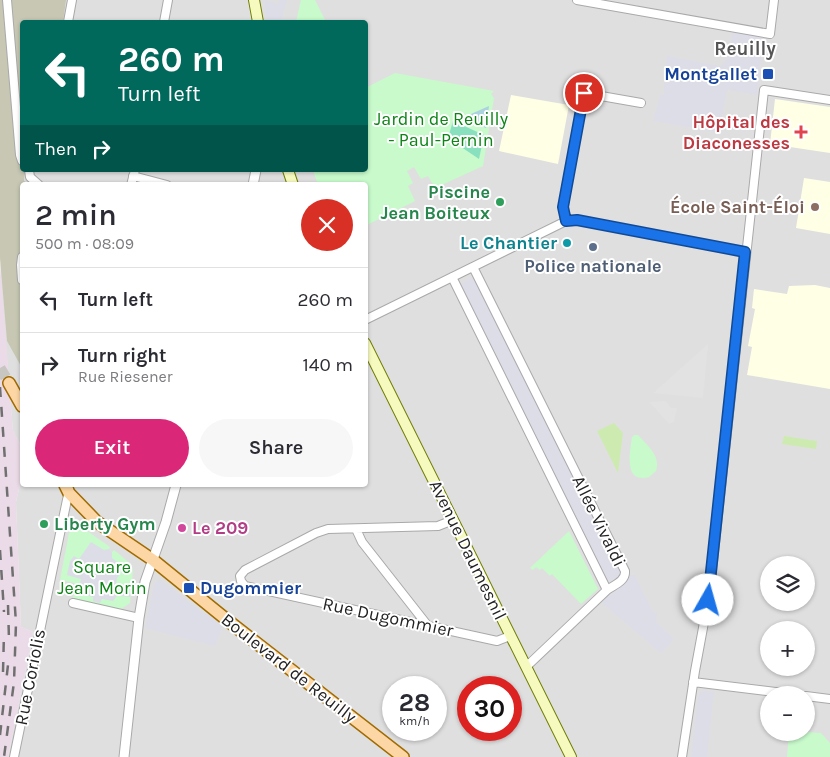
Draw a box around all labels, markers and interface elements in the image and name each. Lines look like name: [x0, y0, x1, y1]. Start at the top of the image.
district label: Reuilly: [714, 38, 776, 60]
text: 260 m: [118, 39, 225, 80]
icon: left: [35, 40, 100, 105]
place label: Montgallet: [664, 63, 757, 85]
marker: Montgallet: [761, 67, 775, 81]
pin: [563, 72, 605, 114]
icon: arrive: [570, 79, 598, 107]
text: Turn left: [118, 81, 201, 107]
park label: Jardin de Reuilly - Paul-Pernin: [374, 108, 509, 151]
place label: Hôpital des Diaconesses: [683, 111, 790, 154]
marker: Hôpital des Diaconesses: [794, 125, 808, 139]
icon: right: [87, 135, 115, 163]
text: Then: [35, 138, 77, 160]
place label: Piscine Jean Boiteux: [381, 181, 490, 224]
place label: École Saint-Éloi: [670, 195, 805, 218]
marker: Piscine Jean Boiteux: [494, 196, 506, 208]
text: 2 min: [35, 197, 117, 233]
button: close: [301, 199, 353, 251]
marker: École Saint-Éloi: [809, 201, 821, 213]
place label: Le Chantier: [460, 232, 557, 254]
text: 500 m · 08:09: [35, 234, 134, 253]
marker: Le Chantier: [561, 237, 573, 249]
marker: Police nationale: [587, 241, 599, 253]
place label: Police nationale: [524, 255, 662, 277]
icon: left: [35, 286, 63, 314]
text: Turn left: [78, 289, 153, 311]
text: 260 m: [298, 289, 353, 311]
text: Turn right: [78, 345, 167, 367]
icon: right: [35, 351, 63, 379]
text: 140 m: [303, 354, 353, 376]
text: Rue Riesener: [78, 367, 173, 386]
button: Exit: [35, 419, 189, 477]
button: Share: [199, 419, 353, 477]
street label: Allée Vivaldi: [567, 472, 631, 570]
street label: Avenue Daumesnil: [425, 476, 511, 624]
place label: Liberty Gym: [54, 513, 156, 535]
place label: Le 209: [192, 517, 248, 539]
marker: Liberty Gym: [38, 518, 50, 530]
marker: Le 209: [176, 522, 188, 534]
park label: Square Jean Morin: [57, 556, 147, 599]
map controls: [760, 556, 815, 741]
button: layers: [760, 556, 815, 611]
position arrow: [681, 573, 733, 625]
place label: Dugommier: [200, 577, 301, 599]
marker: Dugommier: [182, 581, 196, 595]
street label: Rue Dugommier: [321, 592, 456, 642]
street label: Boulevard de Reuilly: [217, 608, 362, 728]
button: +: [760, 621, 815, 676]
street label: Rue Coriolis: [10, 627, 50, 727]
speed limit sign: 30: [457, 676, 522, 741]
button: −: [760, 686, 815, 741]
text: 28: [399, 688, 430, 717]
text: km/h: [399, 714, 430, 728]

